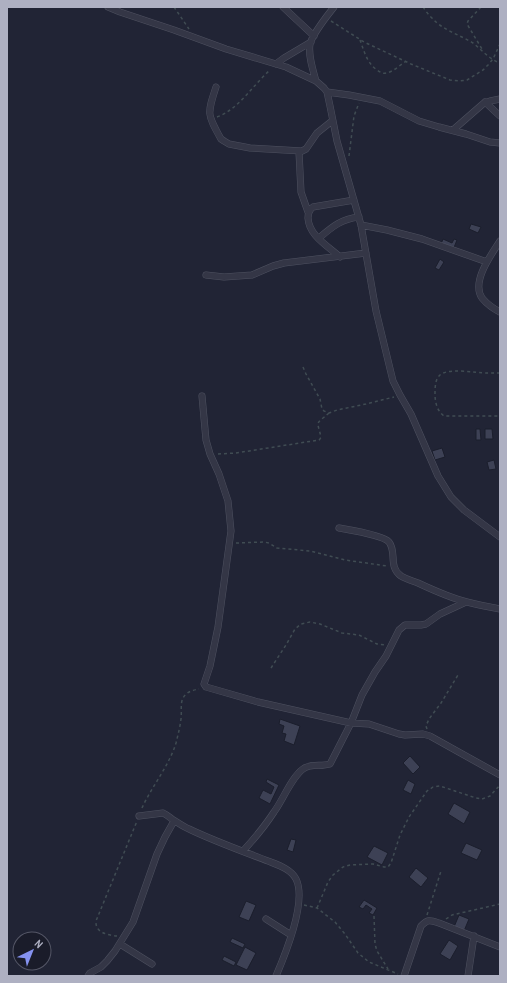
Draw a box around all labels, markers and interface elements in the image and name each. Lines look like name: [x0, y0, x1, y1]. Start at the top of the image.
north arrow: [12, 931, 52, 971]
text: N: [32, 936, 46, 951]

